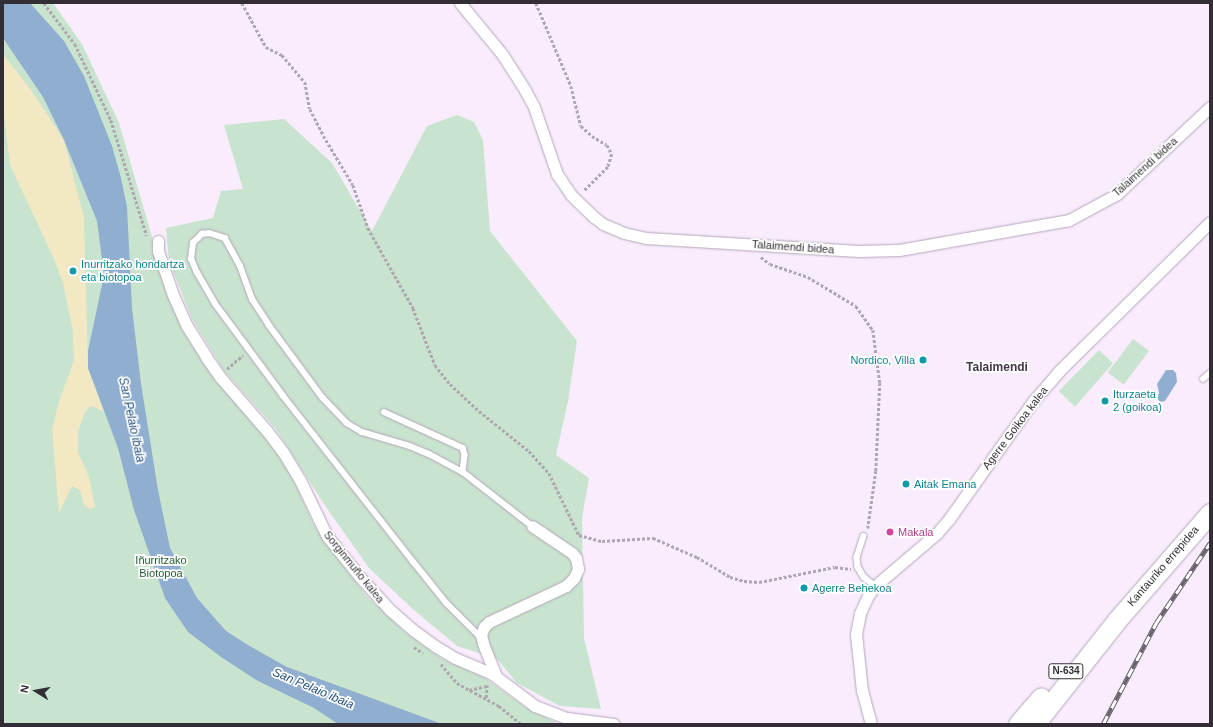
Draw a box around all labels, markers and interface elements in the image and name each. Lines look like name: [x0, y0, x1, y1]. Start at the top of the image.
street label: Talaimendi bidea: [1110, 134, 1180, 200]
street label: Talaimendi bidea: [751, 238, 835, 256]
place label: Inurritzako hondartza eta biotopoa: [81, 258, 184, 284]
marker: Inurritzako hondartza eta biotopoa: [68, 266, 78, 276]
place label: Nordico, Villa: [850, 353, 915, 367]
marker: Nordico, Villa: [918, 355, 928, 365]
district label: Talaimendi: [966, 361, 1028, 375]
water label: San Pelaio ibaia: [115, 376, 147, 464]
street label: Agerre Goikoa kalea: [980, 384, 1050, 472]
place label: Iturzaeta 2 (goikoa): [1113, 388, 1162, 414]
marker: Iturzaeta 2 (goikoa): [1100, 396, 1110, 406]
place label: Aitak Emana: [914, 477, 976, 491]
marker: Aitak Emana: [901, 479, 911, 489]
street label: Kantauriko errepidea: [1125, 523, 1201, 609]
place label: Makala: [898, 525, 933, 539]
marker: Makala: [885, 527, 895, 537]
street label: Sorginmuño kalea: [321, 528, 387, 606]
park label: Iñurritzako Biotopoa: [135, 554, 187, 580]
place label: Agerre Behekoa: [812, 581, 891, 595]
marker: Agerre Behekoa: [799, 583, 809, 593]
road number: N-634: [1048, 663, 1084, 679]
water label: San Pelaio ibaia: [270, 665, 356, 713]
north arrow: [16, 671, 56, 711]
text: N: [18, 684, 31, 694]

